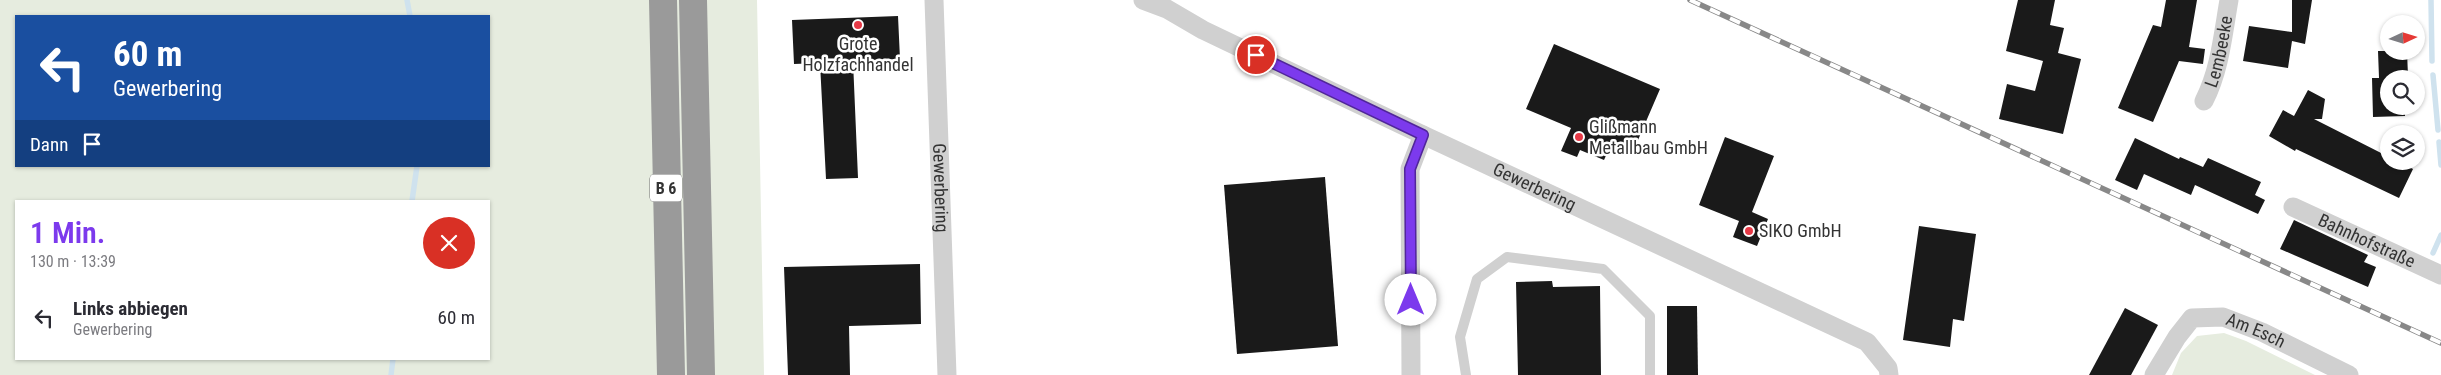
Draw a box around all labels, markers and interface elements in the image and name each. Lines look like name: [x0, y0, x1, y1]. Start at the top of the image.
street label: Lembeeke: [2200, 14, 2236, 90]
north arrow: [2380, 15, 2425, 60]
map controls: [2380, 15, 2425, 170]
marker: Grote Holzfachhandel: [852, 19, 864, 31]
place label: Grote Holzfachhandel: [802, 33, 914, 75]
text: 60 m: [113, 34, 182, 75]
pin: [1235, 34, 1277, 76]
icon: left: [30, 35, 95, 100]
icon: arrive: [1242, 41, 1270, 69]
button: search: [2380, 70, 2425, 115]
text: Gewerbering: [113, 76, 222, 101]
place label: Glißmann Metallbau GmbH: [1589, 116, 1708, 158]
button: layers: [2380, 125, 2425, 170]
icon: arrive: [78, 130, 106, 158]
marker: Glißmann Metallbau GmbH: [1573, 131, 1585, 143]
text: Dann: [30, 133, 68, 156]
street label: Gewerbering: [929, 143, 953, 233]
street label: Gewerbering: [1490, 158, 1580, 215]
road number: B 6: [650, 174, 682, 202]
street label: Bahnhofstraße: [2315, 209, 2419, 272]
text: 1 Min.: [30, 215, 105, 250]
button: close: [423, 217, 475, 269]
place label: SIKO GmbH: [1759, 220, 1842, 241]
marker: SIKO GmbH: [1743, 225, 1755, 237]
text: 130 m · 13:39: [30, 252, 116, 271]
position arrow: [1384, 273, 1436, 325]
text: Links abbiegen: [73, 297, 188, 320]
icon: left: [30, 304, 58, 332]
text: 60 m: [438, 306, 475, 329]
street label: Am Esch: [2223, 308, 2289, 352]
text: Gewerbering: [73, 320, 152, 339]

